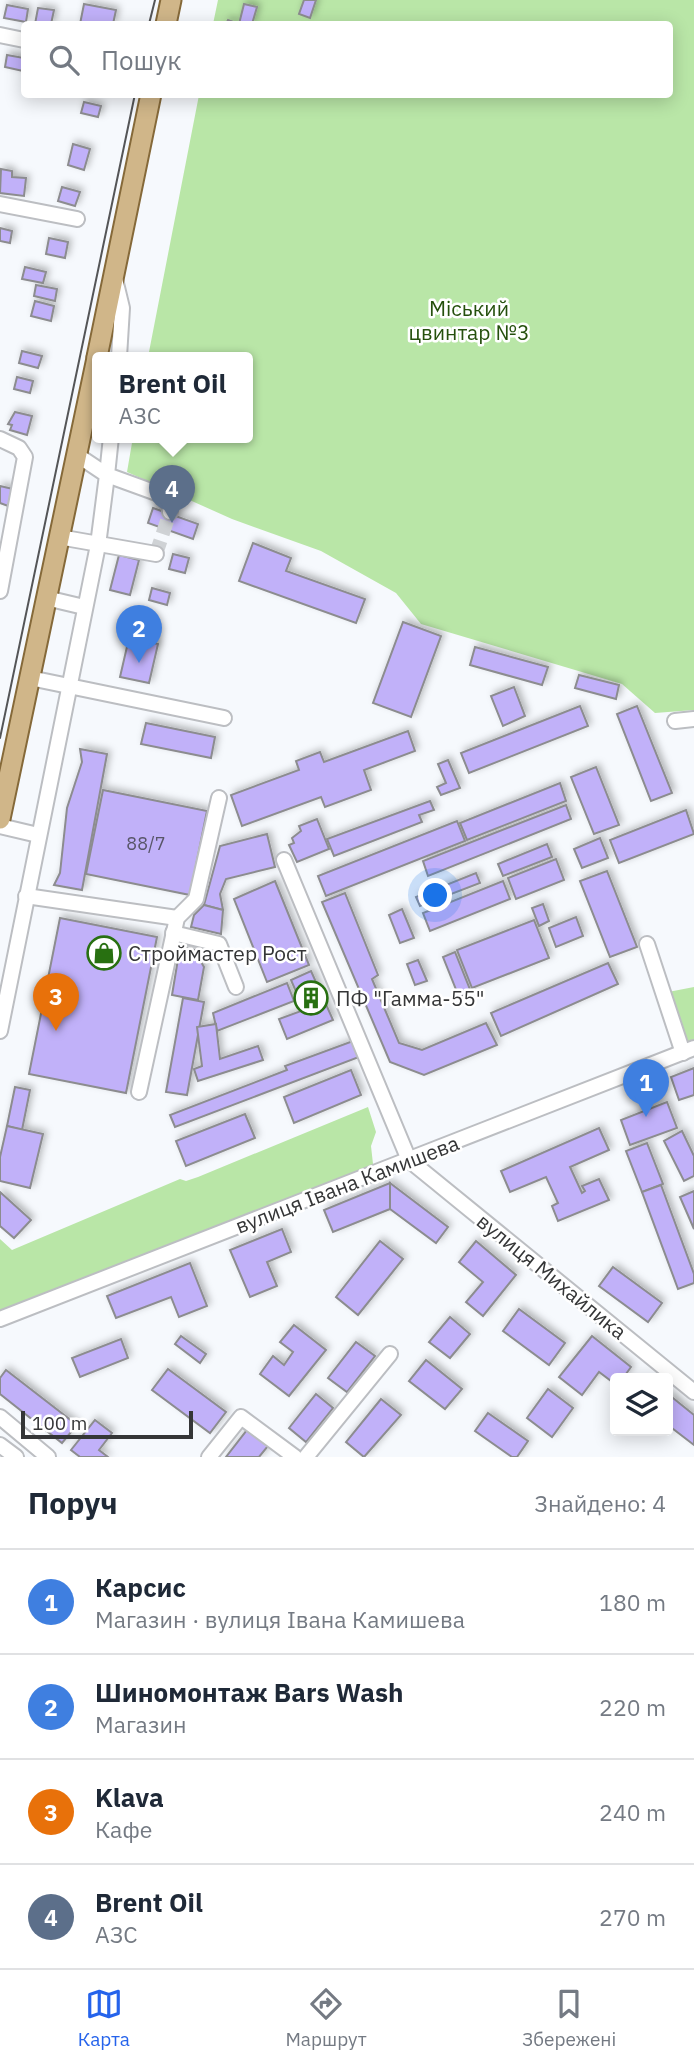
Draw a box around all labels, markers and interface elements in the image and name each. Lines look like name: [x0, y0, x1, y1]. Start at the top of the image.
search box: [21, 21, 673, 98]
icon: search: [45, 41, 83, 79]
text: Пошук: [101, 43, 182, 77]
park label: Міський цвинтар №3: [408, 294, 530, 346]
popup: [92, 352, 253, 443]
text: Brent Oil: [119, 366, 226, 400]
text: АЗС: [119, 400, 161, 430]
pin: 4: [149, 465, 195, 523]
pin: 2: [116, 605, 162, 663]
house number: 88/7: [126, 832, 166, 855]
your location: [418, 878, 452, 912]
shop icon: Строймастер Рост: [85, 934, 123, 972]
place label: Строймастер Рост: [128, 939, 307, 967]
pin: 3: [33, 973, 79, 1031]
building icon: ПФ "Гамма-55": [292, 979, 330, 1017]
place label: ПФ "Гамма-55": [336, 984, 485, 1012]
pin: 1: [623, 1059, 669, 1117]
street label: вулиця Івана Камишева: [231, 1128, 463, 1240]
street label: вулиця Михайлика: [471, 1207, 633, 1345]
map controls: [610, 1373, 673, 1436]
button: layers: [610, 1373, 673, 1436]
scale bar: [21, 1408, 192, 1440]
text: 100 m: [32, 1411, 87, 1435]
text: Поруч: [28, 1483, 118, 1522]
text: Знайдено: 4: [534, 1488, 666, 1518]
text: Карсис: [95, 1570, 186, 1604]
text: 1: [44, 1587, 58, 1617]
text: 180 m: [599, 1587, 666, 1617]
text: Магазин · вулиця Івана Камишева: [95, 1604, 465, 1634]
text: Шиномонтаж Bars Wash: [95, 1675, 404, 1709]
text: 2: [44, 1692, 58, 1722]
text: 220 m: [599, 1692, 666, 1722]
text: Магазин: [95, 1709, 186, 1739]
text: Klava: [95, 1780, 164, 1814]
text: 3: [44, 1797, 58, 1827]
text: 240 m: [599, 1797, 666, 1827]
text: Кафе: [95, 1814, 152, 1844]
text: Brent Oil: [95, 1885, 203, 1919]
text: 4: [44, 1902, 58, 1932]
text: 270 m: [599, 1902, 666, 1932]
text: АЗС: [95, 1919, 138, 1949]
tab: Карта: [78, 1985, 130, 2051]
tab: Маршрут: [285, 1985, 367, 2051]
tab: Збережені: [522, 1985, 616, 2051]

